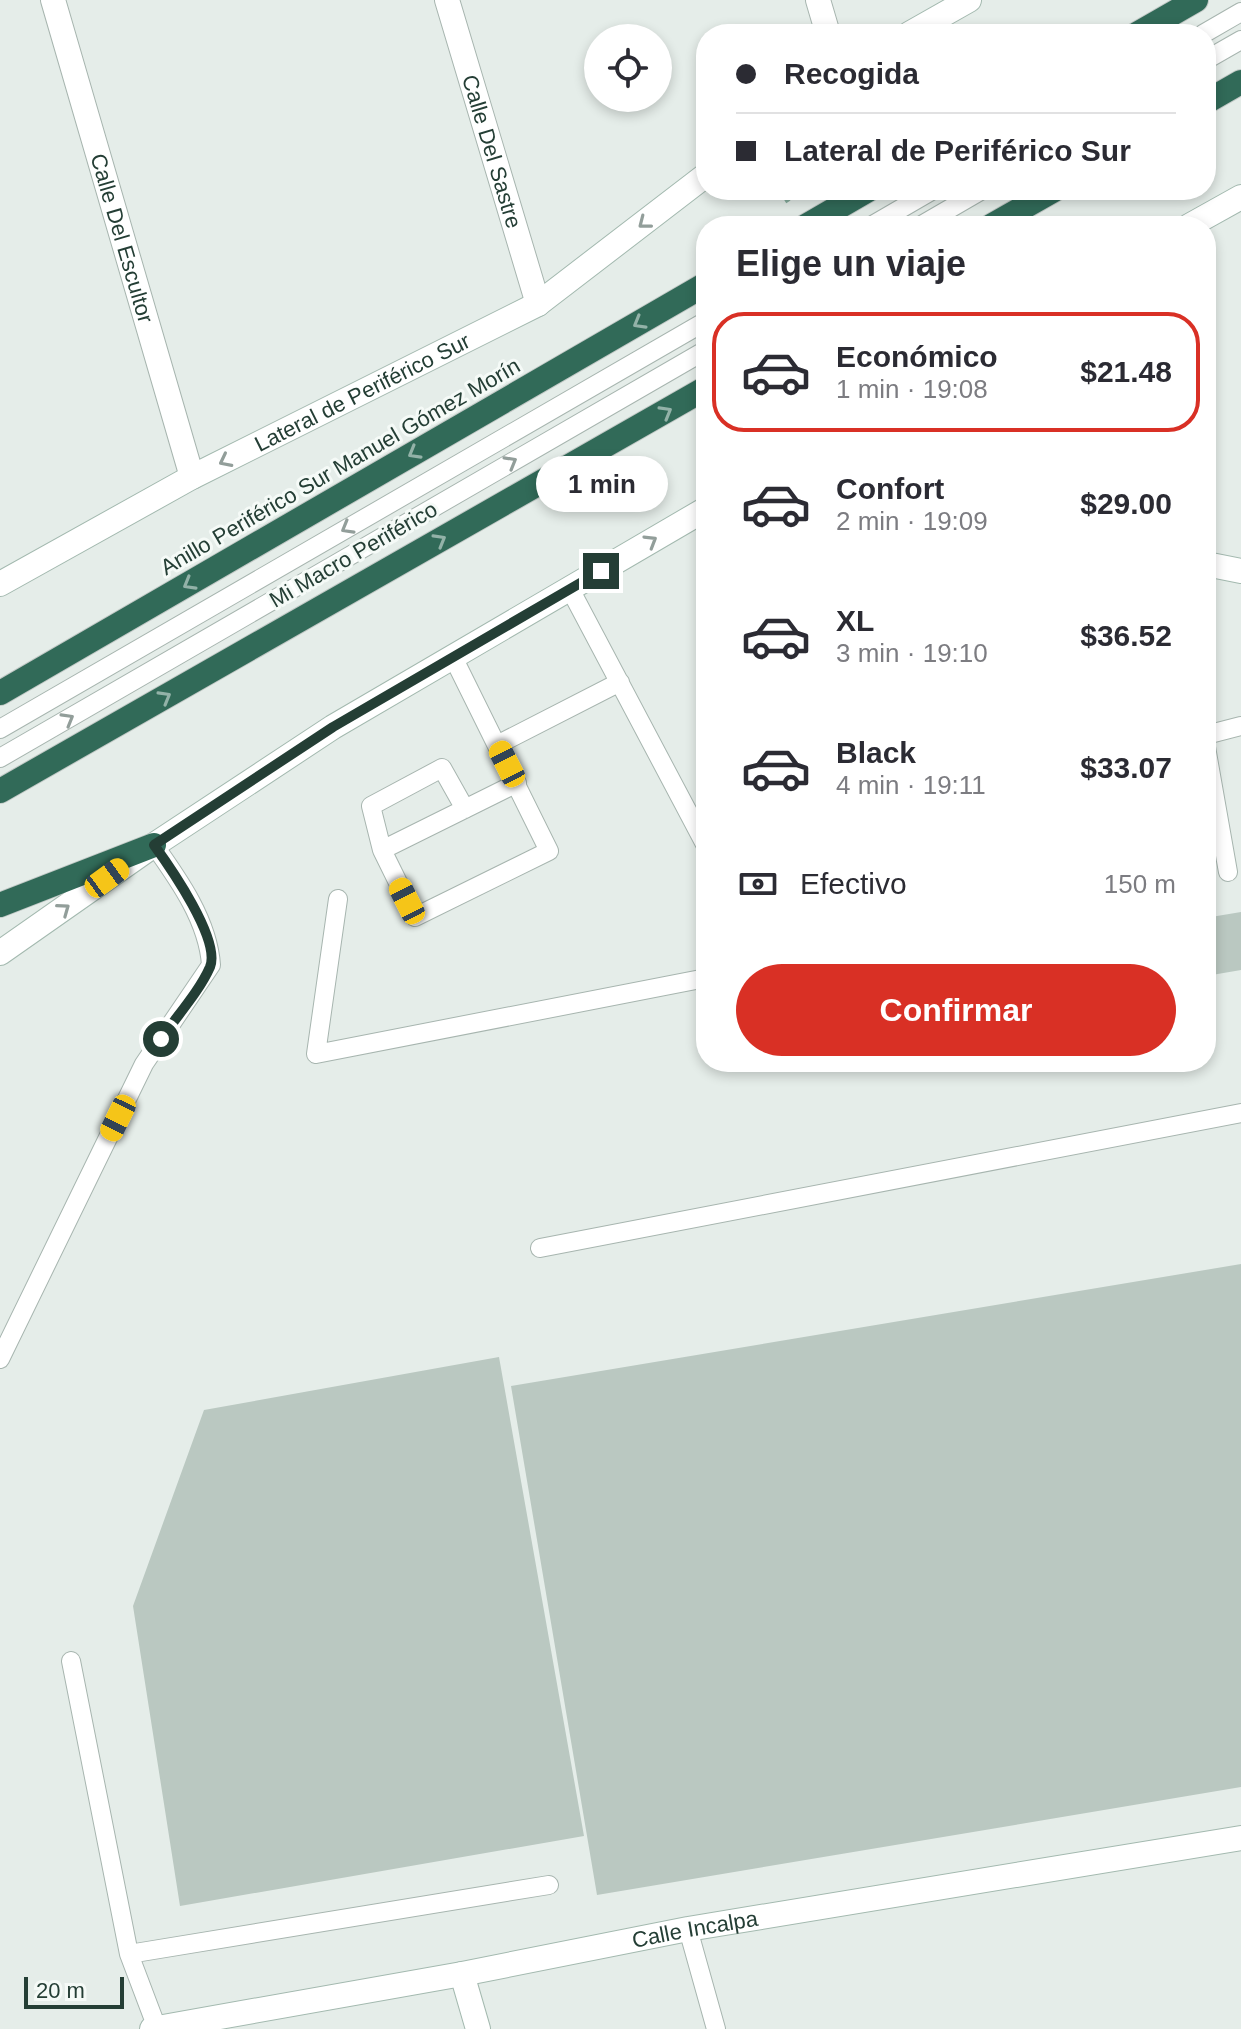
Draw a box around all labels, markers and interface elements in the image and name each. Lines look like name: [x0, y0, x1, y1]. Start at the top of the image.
map controls: [584, 24, 672, 112]
button: locate: [584, 24, 672, 112]
text: Recogida: [784, 57, 919, 90]
street label: Calle Del Sastre: [457, 72, 527, 231]
text: Lateral de Periférico Sur: [784, 134, 1131, 167]
street label: Calle Del Escultor: [85, 151, 158, 326]
one-way arrow: [638, 213, 653, 227]
text: Elige un viaje: [736, 243, 966, 284]
one-way arrow: [633, 313, 647, 329]
street label: Lateral de Periférico Sur: [251, 328, 474, 457]
icon: car: [740, 336, 812, 408]
text: Económico: [836, 340, 998, 373]
street label: Anillo Periférico Sur Manuel Gómez Morín: [156, 353, 524, 580]
text: $21.48: [1080, 355, 1172, 388]
text: 1 min · 19:08: [836, 374, 988, 404]
one-way arrow: [657, 406, 672, 421]
one-way arrow: [408, 443, 422, 459]
one-way arrow: [218, 451, 233, 467]
callout: 1 min: [535, 455, 667, 511]
one-way arrow: [502, 456, 517, 472]
icon: car: [740, 468, 812, 540]
text: 1 min: [568, 469, 636, 499]
text: Confort: [836, 472, 944, 505]
text: $29.00: [1080, 487, 1172, 520]
street label: Mi Macro Periférico: [265, 496, 442, 613]
text: 2 min · 19:09: [836, 506, 988, 536]
one-way arrow: [342, 518, 356, 534]
one-way arrow: [431, 534, 445, 550]
one-way arrow: [642, 536, 657, 551]
route end: [583, 553, 619, 589]
one-way arrow: [183, 574, 197, 590]
icon: car: [740, 600, 812, 672]
text: XL: [836, 604, 874, 637]
text: $36.52: [1080, 619, 1172, 652]
text: 3 min · 19:10: [836, 638, 988, 668]
one-way arrow: [156, 691, 171, 707]
one-way arrow: [59, 713, 73, 729]
icon: car: [740, 732, 812, 804]
text: Black: [836, 736, 916, 769]
car: [485, 737, 529, 791]
text: $33.07: [1080, 751, 1172, 784]
text: 4 min · 19:11: [836, 770, 986, 800]
car: [81, 854, 133, 902]
icon: cash: [736, 862, 780, 906]
text: Efectivo: [800, 867, 907, 900]
text: 150 m: [1104, 869, 1176, 899]
car: [385, 874, 429, 928]
one-way arrow: [56, 904, 70, 919]
button: Confirmar: [736, 964, 1176, 1056]
route start: [143, 1021, 179, 1057]
car: [97, 1091, 139, 1145]
street label: Calle Incalpa: [630, 1906, 760, 1953]
scale bar: [24, 1973, 124, 2009]
text: 20 m: [36, 1978, 85, 2003]

